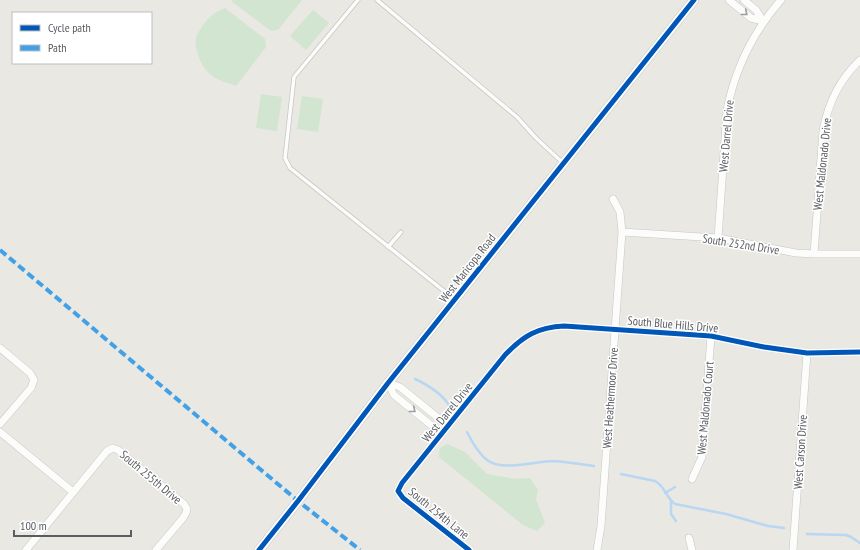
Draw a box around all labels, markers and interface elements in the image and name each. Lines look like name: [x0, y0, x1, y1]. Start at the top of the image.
one-way arrow: [740, 8, 747, 15]
legend: [12, 12, 152, 64]
text: Cycle path: [48, 20, 91, 35]
text: Path: [48, 40, 66, 55]
street label: West Darrel Drive: [715, 99, 737, 173]
street label: West Maldonado Drive: [810, 117, 834, 211]
street label: West Maricopa Road: [436, 231, 498, 305]
street label: South 252nd Drive: [701, 231, 781, 257]
street label: South Blue Hills Drive: [627, 313, 719, 335]
street label: West Heathermoor Drive: [599, 347, 621, 449]
street label: West Maldonado Court: [693, 360, 717, 455]
street label: West Darrel Drive: [418, 379, 476, 445]
one-way arrow: [408, 406, 416, 413]
street label: West Carson Drive: [790, 414, 810, 490]
street label: South 255th Drive: [117, 447, 185, 507]
street label: South 254th Lane: [406, 484, 472, 542]
scale bar: [14, 512, 131, 538]
text: 100 m: [20, 518, 47, 533]

